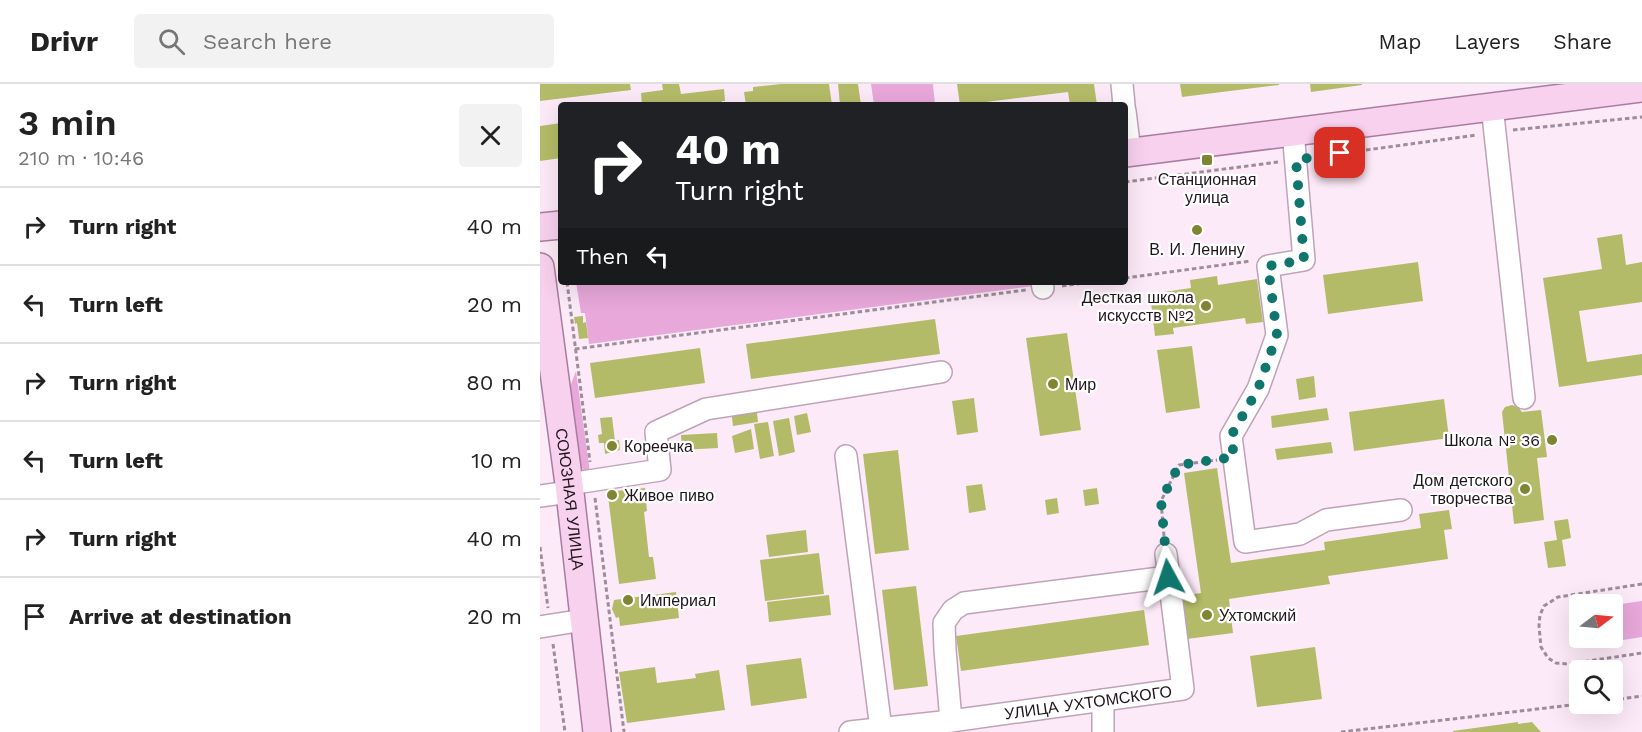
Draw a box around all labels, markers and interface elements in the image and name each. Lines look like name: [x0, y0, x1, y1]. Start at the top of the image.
search box: [134, 14, 554, 68]
text: Drivr: [30, 25, 98, 58]
icon: search: [155, 25, 188, 58]
text: Search here: [203, 29, 332, 54]
text: Map: [1378, 29, 1421, 54]
text: Layers: [1454, 29, 1520, 54]
text: Share: [1553, 29, 1612, 54]
text: 3 min: [18, 102, 117, 144]
button: close: [459, 104, 522, 167]
text: 40 m: [675, 125, 781, 174]
icon: right: [576, 126, 654, 204]
pin: [1314, 127, 1365, 178]
icon: arrive: [1323, 136, 1356, 169]
text: 210 m · 10:46: [18, 146, 144, 170]
marker: Станционная улица: [1200, 153, 1214, 167]
place label: Станционная улица: [1158, 170, 1256, 207]
text: Turn right: [675, 175, 804, 207]
icon: right: [18, 210, 51, 243]
text: Turn right: [69, 214, 176, 239]
text: 40 m: [466, 214, 522, 239]
marker: В. И. Ленину: [1190, 223, 1204, 237]
icon: left: [641, 240, 674, 273]
place label: В. И. Ленину: [1149, 240, 1245, 259]
text: Then: [576, 244, 629, 269]
icon: left: [18, 288, 51, 321]
place label: Десткая школа искусств №2: [1082, 288, 1194, 325]
text: Turn left: [69, 292, 163, 317]
text: 20 m: [467, 292, 522, 317]
marker: Десткая школа искусств №2: [1199, 299, 1213, 313]
icon: right: [18, 366, 51, 399]
text: Turn right: [69, 370, 176, 395]
text: 80 m: [466, 370, 522, 395]
place label: Мир: [1065, 375, 1096, 394]
marker: Мир: [1046, 377, 1060, 391]
street label: СОЮЗНАЯ УЛИЦА: [552, 427, 588, 571]
place label: Школа № 36: [1444, 431, 1540, 450]
marker: Школа № 36: [1545, 433, 1559, 447]
place label: Кореечка: [624, 437, 693, 456]
marker: Кореечка: [605, 439, 619, 453]
icon: left: [18, 444, 51, 477]
text: Turn left: [69, 448, 163, 473]
text: 10 m: [471, 448, 522, 473]
place label: Дом детского творчества: [1413, 471, 1513, 508]
marker: Дом детского творчества: [1518, 482, 1532, 496]
place label: Живое пиво: [624, 486, 714, 505]
marker: Живое пиво: [605, 488, 619, 502]
icon: right: [18, 522, 51, 555]
text: Turn right: [69, 526, 176, 551]
text: 40 m: [466, 526, 522, 551]
position arrow: [1136, 545, 1200, 609]
place label: Империал: [640, 591, 716, 610]
marker: Империал: [621, 593, 635, 607]
north arrow: [1569, 594, 1623, 648]
map controls: [1569, 594, 1623, 714]
icon: arrive: [18, 600, 51, 633]
text: Arrive at destination: [69, 604, 292, 629]
text: 20 m: [467, 604, 522, 629]
place label: Ухтомский: [1219, 606, 1296, 625]
marker: Ухтомский: [1200, 608, 1214, 622]
button: search: [1569, 660, 1623, 714]
street label: УЛИЦА УХТОМСКОГО: [1003, 682, 1173, 724]

